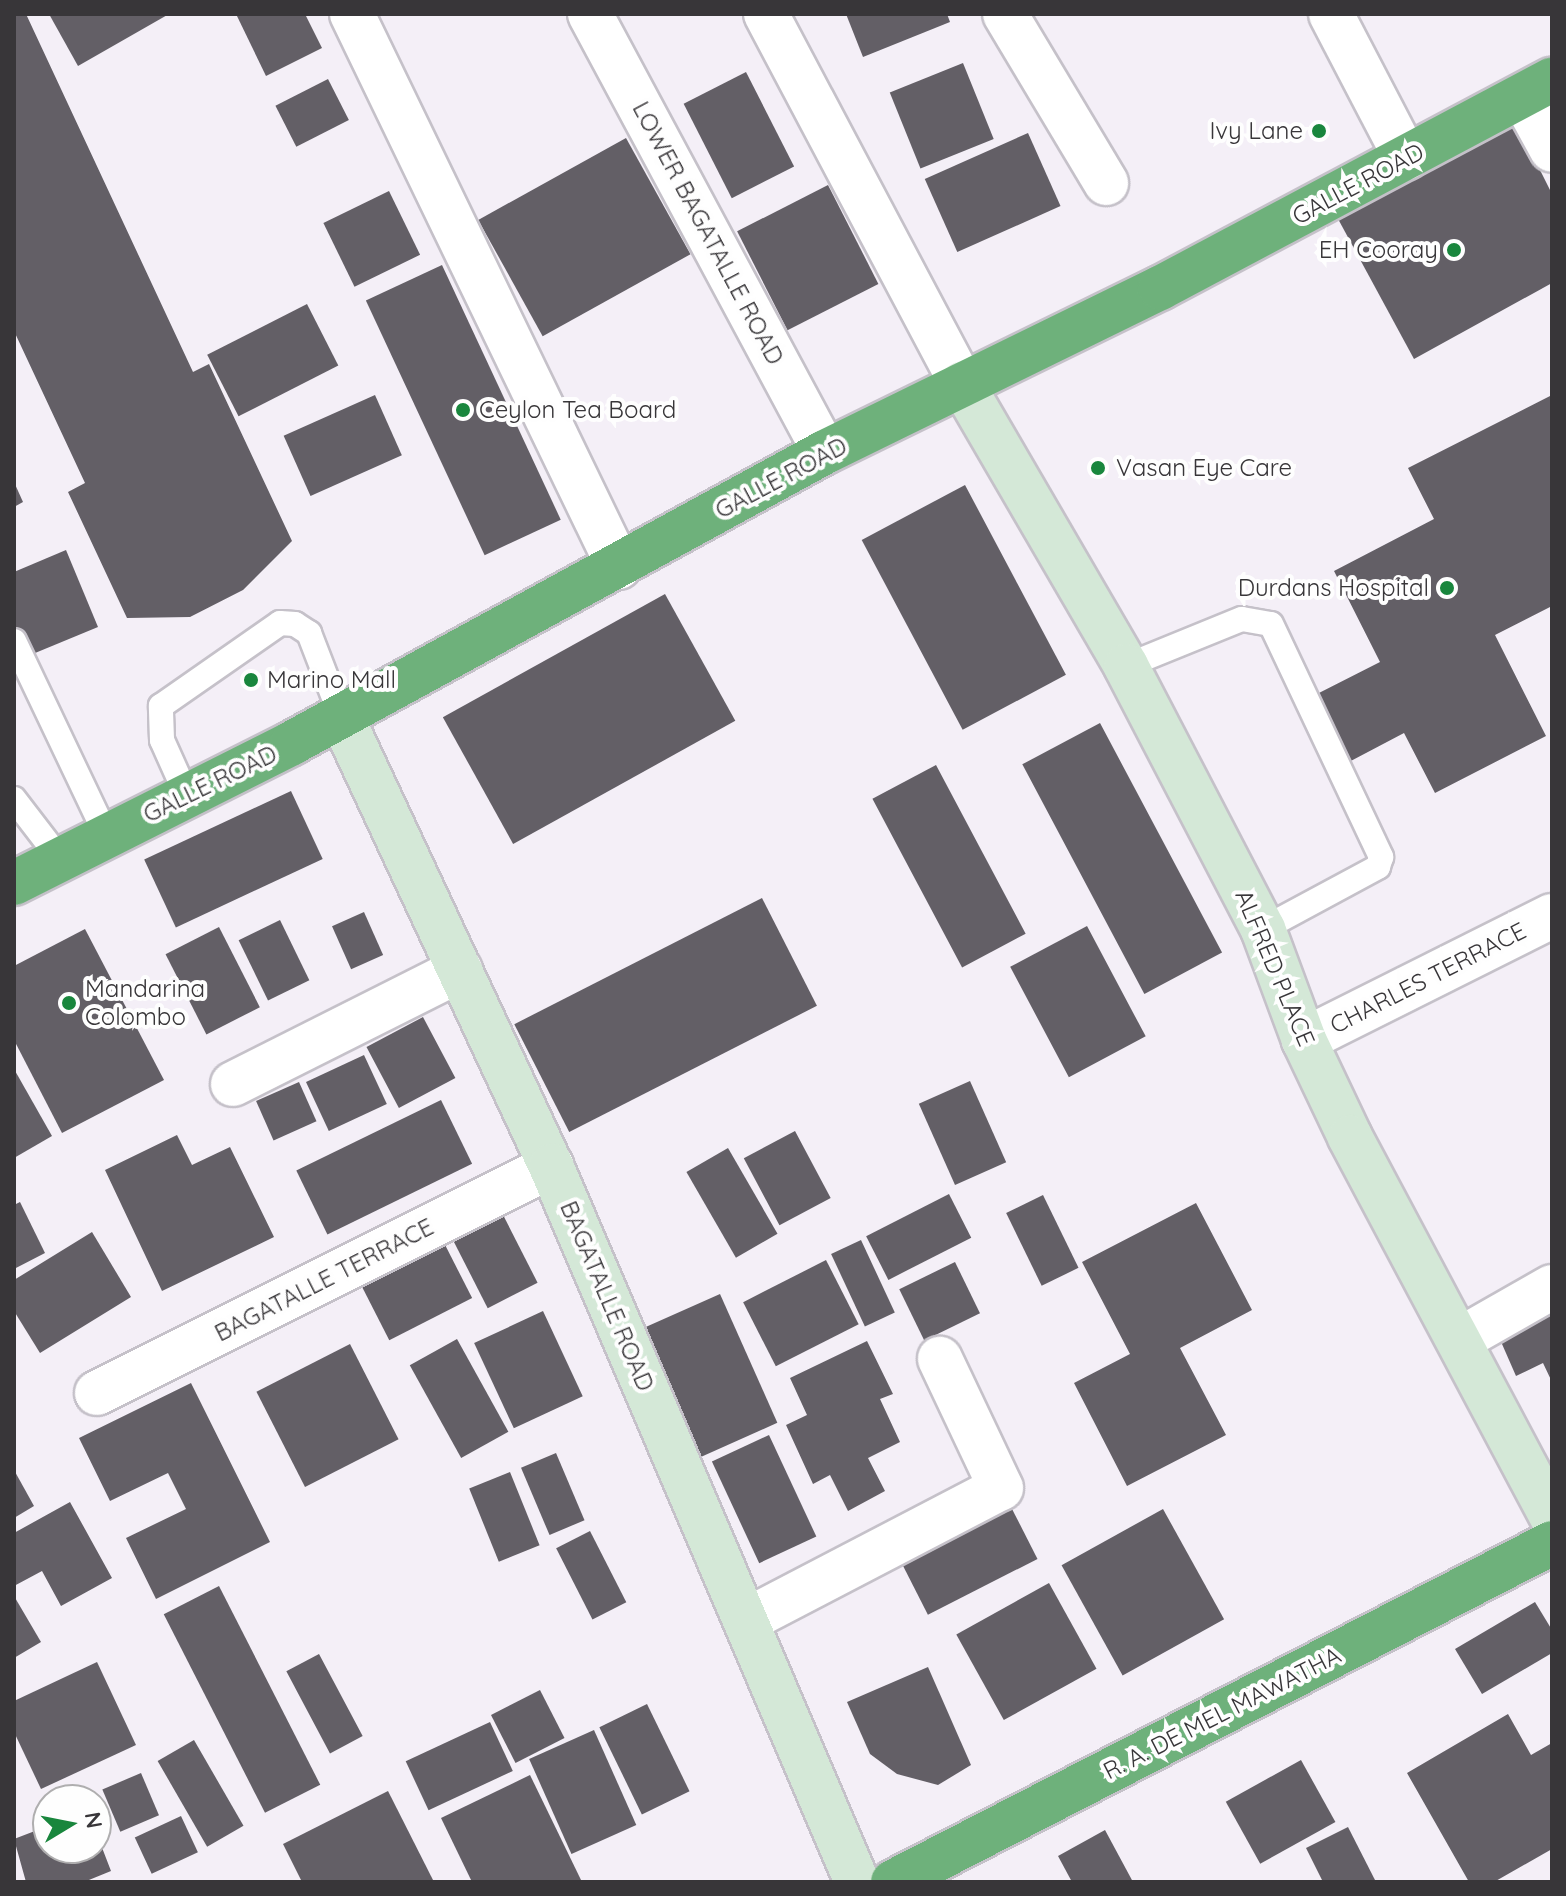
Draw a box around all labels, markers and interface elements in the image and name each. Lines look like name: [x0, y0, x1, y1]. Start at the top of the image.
street label: LOWER BAGATALLE ROAD: [626, 97, 790, 369]
place label: Ivy Lane: [1209, 117, 1303, 145]
marker: Ivy Lane: [1310, 122, 1328, 140]
street label: GALLE ROAD: [1287, 137, 1429, 231]
place label: EH Cooray: [1319, 236, 1438, 264]
marker: EH Cooray: [1445, 241, 1463, 259]
place label: Ceylon Tea Board: [479, 396, 676, 424]
marker: Ceylon Tea Board: [454, 401, 472, 419]
street label: GALLE ROAD: [710, 431, 852, 525]
place label: Vasan Eye Care: [1116, 454, 1292, 482]
marker: Vasan Eye Care: [1087, 457, 1109, 479]
place label: Durdans Hospital: [1238, 574, 1429, 602]
marker: Durdans Hospital: [1436, 577, 1458, 599]
place label: Marino Mall: [267, 666, 396, 694]
marker: Marino Mall: [242, 671, 260, 689]
street label: GALLE ROAD: [139, 739, 281, 829]
street label: ALFRED PLACE: [1229, 885, 1321, 1051]
street label: CHARLES TERRACE: [1325, 916, 1531, 1040]
place label: Mandarina Colombo: [85, 975, 205, 1031]
marker: Mandarina Colombo: [60, 994, 78, 1012]
street label: BAGATALLE ROAD: [554, 1197, 660, 1395]
street label: BAGATALLE TERRACE: [210, 1212, 438, 1348]
street label: R. A. DE MEL MAWATHA: [1098, 1641, 1346, 1785]
north arrow: [32, 1784, 112, 1864]
text: N: [78, 1810, 109, 1831]

